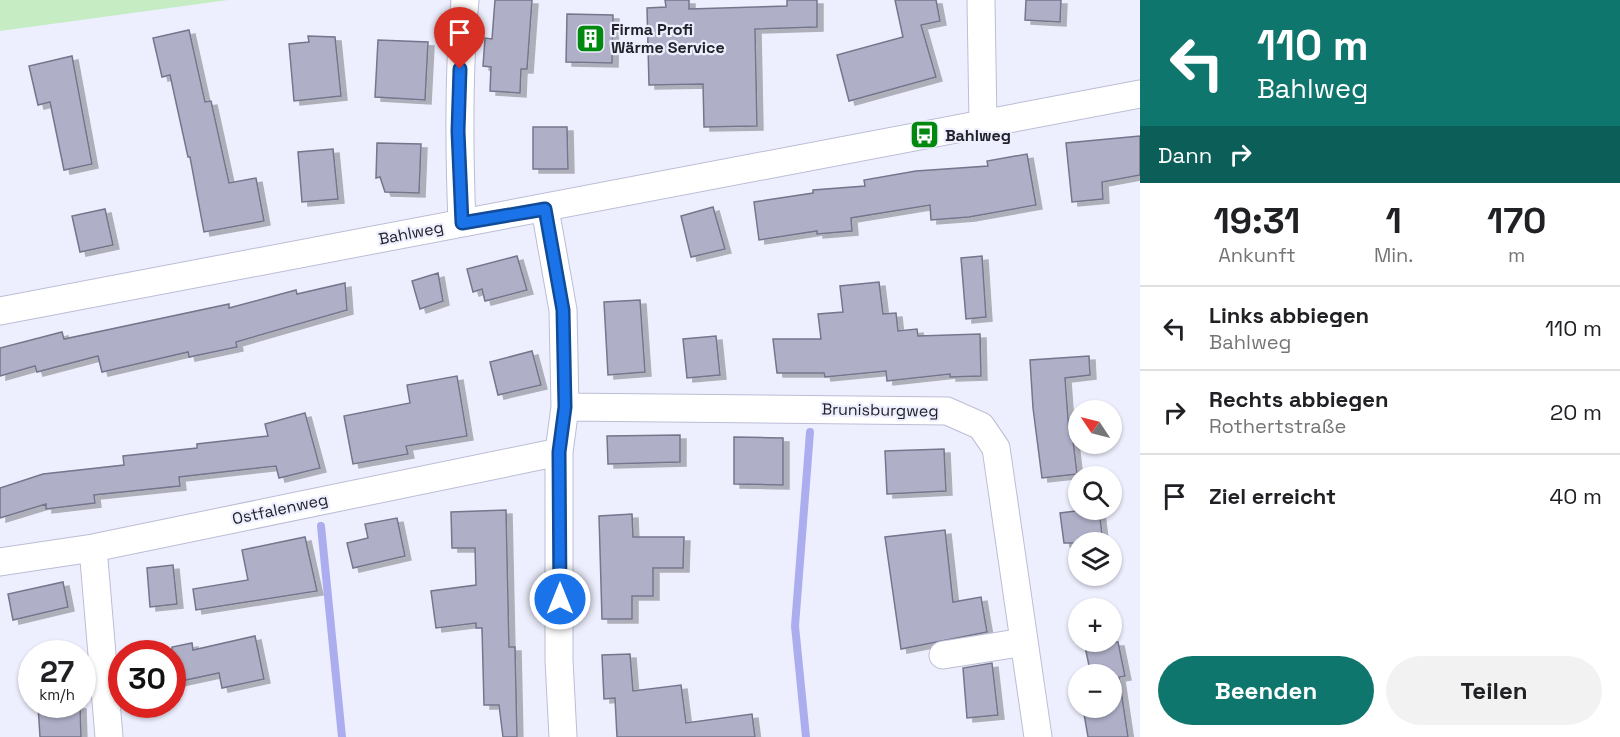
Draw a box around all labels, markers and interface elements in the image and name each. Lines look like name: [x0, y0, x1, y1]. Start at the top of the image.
pin: [434, 7, 485, 69]
icon: arrive: [443, 16, 476, 49]
place label: Firma Profi Wärme Service: [611, 19, 725, 58]
text: 110 m: [1257, 19, 1369, 72]
building icon: Firma Profi Wärme Service: [574, 22, 606, 54]
icon: left: [1158, 24, 1236, 102]
text: Bahlweg: [1257, 71, 1368, 106]
bus stop icon: Bahlweg: [908, 119, 940, 151]
place label: Bahlweg: [945, 125, 1011, 146]
icon: right: [1224, 138, 1257, 171]
text: Dann: [1158, 141, 1212, 169]
text: 19:31: [1214, 198, 1300, 244]
text: 1: [1386, 198, 1402, 244]
text: 170: [1487, 198, 1546, 244]
street label: Bahlweg: [377, 216, 445, 250]
text: Ankunft: [1218, 242, 1296, 268]
text: Min.: [1374, 242, 1413, 268]
text: m: [1508, 242, 1525, 268]
text: Links abbiegen: [1209, 301, 1369, 329]
icon: left: [1158, 312, 1191, 345]
text: 110 m: [1545, 314, 1602, 342]
text: Bahlweg: [1209, 329, 1291, 355]
text: Rechts abbiegen: [1209, 385, 1389, 413]
icon: right: [1158, 396, 1191, 429]
street label: Brunisburgweg: [821, 398, 939, 422]
text: 20 m: [1550, 398, 1602, 426]
north arrow: [1068, 400, 1122, 454]
map controls: [1068, 400, 1122, 718]
text: Rothertstraße: [1209, 413, 1346, 439]
button: search: [1068, 466, 1122, 520]
icon: arrive: [1158, 480, 1191, 513]
text: Ziel erreicht: [1209, 482, 1336, 510]
text: 40 m: [1550, 482, 1602, 510]
street label: Ostfalenweg: [230, 489, 330, 529]
button: layers: [1068, 532, 1122, 586]
position arrow: [528, 567, 592, 631]
button: +: [1068, 598, 1122, 652]
speed limit sign: 30: [108, 640, 186, 718]
text: 27: [40, 652, 74, 691]
button: Beenden: [1158, 656, 1374, 725]
button: Teilen: [1386, 656, 1602, 725]
button: −: [1068, 664, 1122, 718]
text: km/h: [39, 685, 75, 704]

